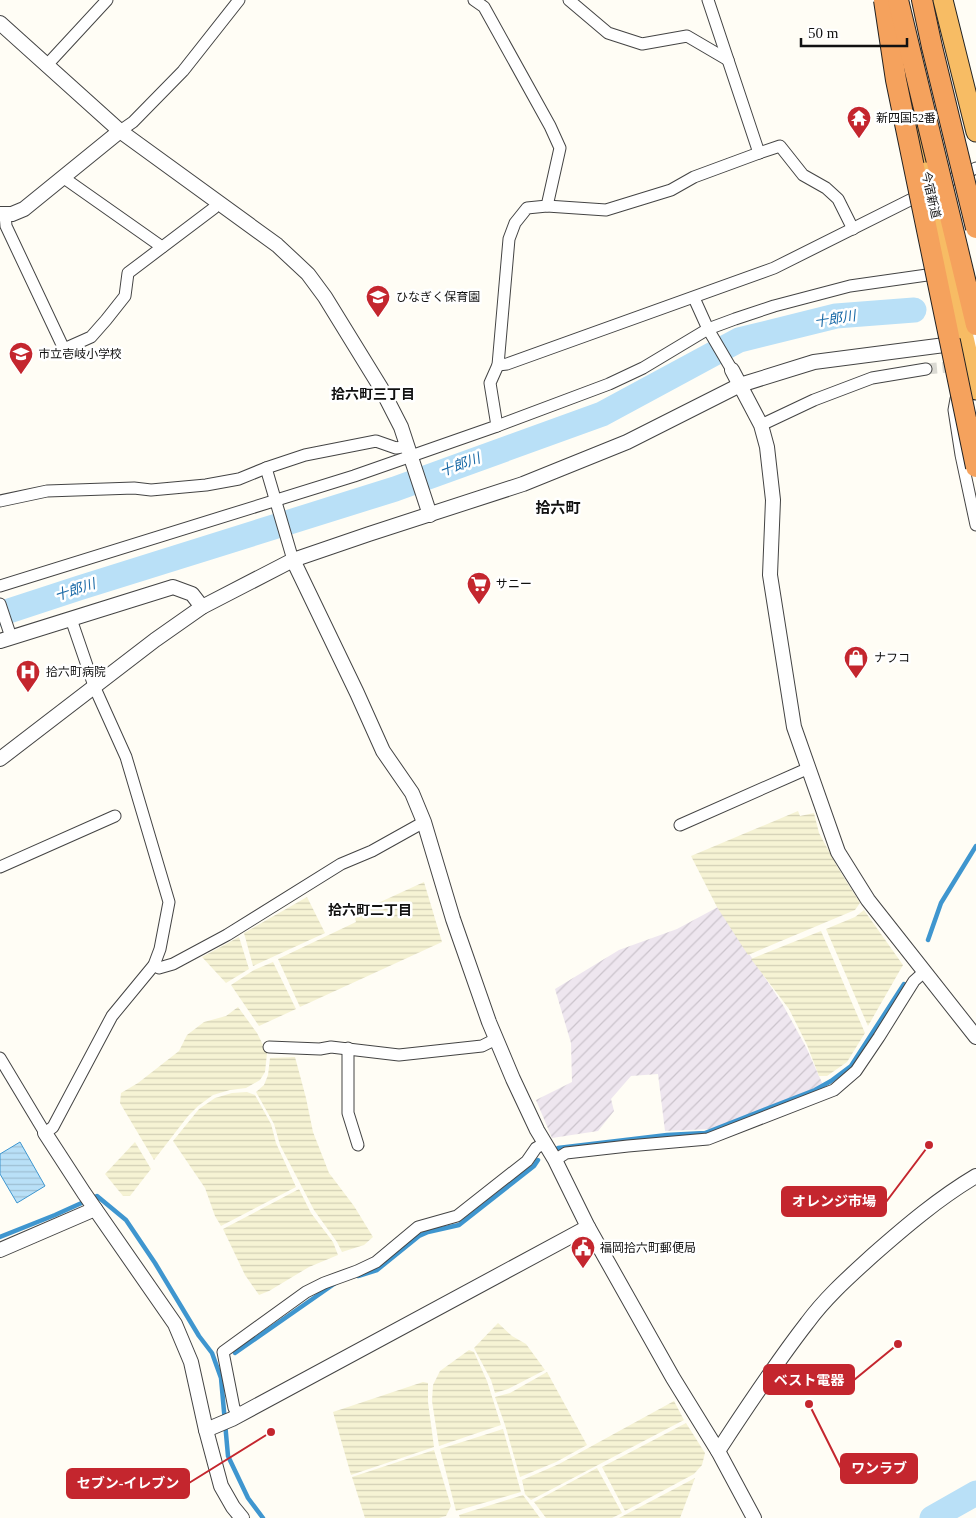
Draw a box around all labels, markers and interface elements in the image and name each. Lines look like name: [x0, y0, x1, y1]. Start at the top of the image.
scale bar: [801, 15, 907, 47]
text: 50 m: [808, 25, 839, 41]
temple icon: 新四国52番: [846, 105, 872, 139]
place label: 新四国52番: [876, 111, 936, 125]
street label: 今宿新道: [919, 170, 943, 220]
school or university icon: ひなぎく保育園: [365, 284, 391, 318]
place label: ひなぎく保育園: [396, 290, 480, 304]
water label: 十郎川: [813, 308, 859, 330]
school or university icon: 市立壱岐小学校: [8, 341, 34, 375]
place label: 市立壱岐小学校: [38, 347, 122, 361]
district label: 拾六町三丁目: [331, 386, 415, 402]
water label: 十郎川: [438, 450, 484, 479]
district label: 拾六町: [535, 499, 581, 516]
supermarket icon: サニー: [466, 571, 492, 605]
water label: 十郎川: [53, 576, 99, 604]
place label: サニー: [496, 577, 532, 591]
shop icon: ナフコ: [843, 645, 869, 679]
place label: ナフコ: [874, 651, 910, 665]
hospital icon: 拾六町病院: [15, 659, 41, 693]
place label: 拾六町病院: [46, 665, 106, 679]
district label: 拾六町二丁目: [328, 902, 412, 918]
callout: オレンジ市場: [782, 1187, 886, 1216]
text: オレンジ市場: [792, 1194, 876, 1209]
public building icon: 福岡拾六町郵便局: [570, 1235, 596, 1269]
place label: 福岡拾六町郵便局: [600, 1241, 696, 1255]
callout: ベスト電器: [764, 1365, 854, 1394]
text: ベスト電器: [774, 1373, 845, 1388]
callout: ワンラブ: [841, 1454, 917, 1483]
text: ワンラブ: [851, 1460, 907, 1476]
callout: セブン-イレブン: [67, 1469, 189, 1498]
text: セブン-イレブン: [77, 1475, 179, 1491]

